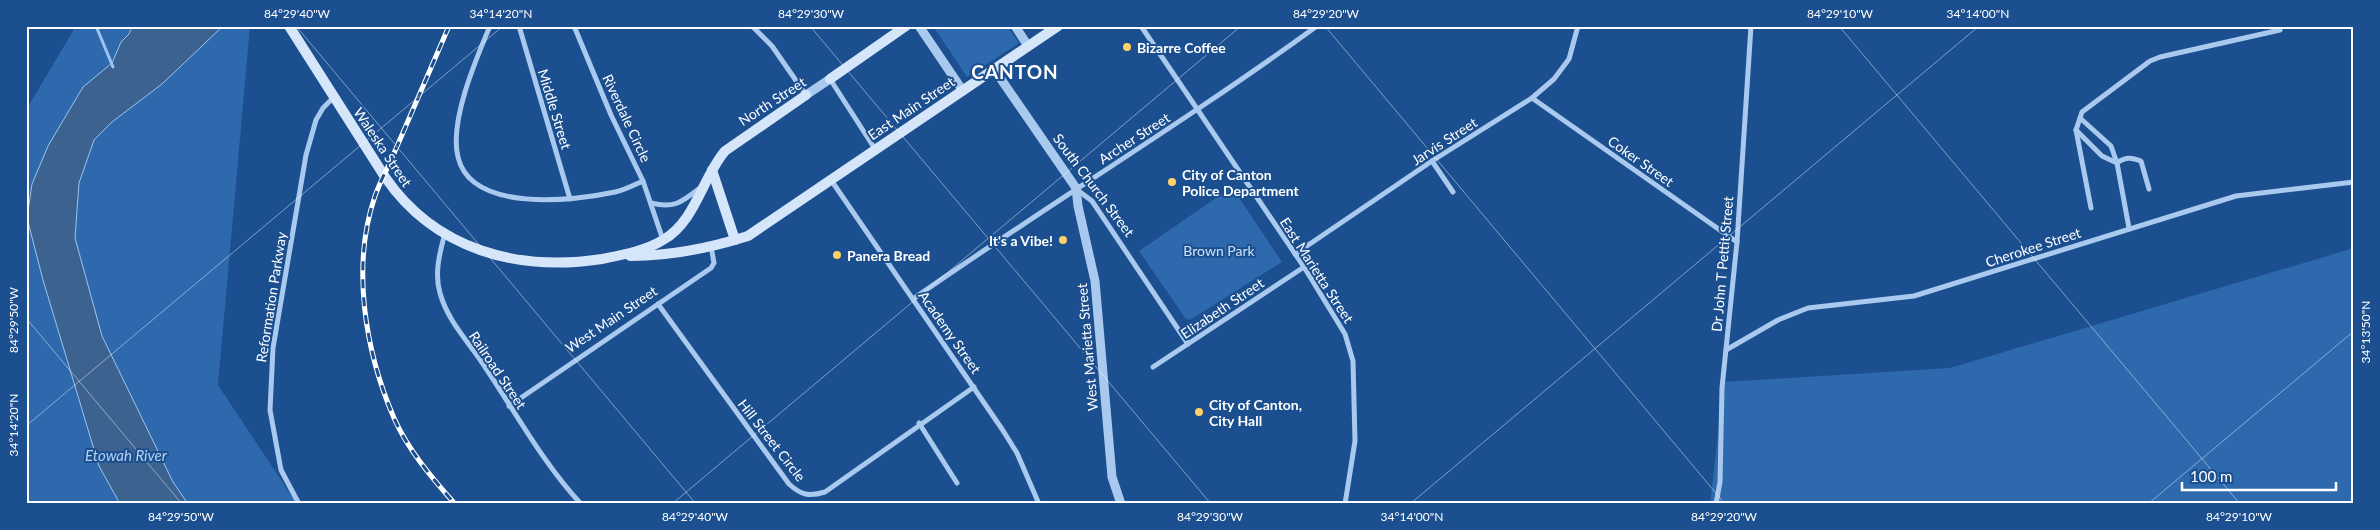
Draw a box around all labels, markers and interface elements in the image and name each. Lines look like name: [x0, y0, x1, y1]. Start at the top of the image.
text: 84°29'40"W: [264, 6, 331, 21]
text: 34°14'20"N: [470, 6, 532, 21]
text: 84°29'30"W: [778, 6, 845, 21]
text: 84°29'20"W: [1293, 6, 1360, 21]
text: 84°29'10"W: [1807, 6, 1874, 21]
text: 34°14'00"N: [1947, 6, 2009, 21]
place label: Bizarre Coffee: [1137, 39, 1226, 56]
marker: Bizarre Coffee: [1121, 41, 1133, 53]
district label: CANTON: [971, 60, 1059, 83]
street label: Middle Street: [535, 67, 575, 151]
street label: Riverdale Circle: [599, 71, 655, 165]
street label: North Street: [735, 73, 809, 129]
street label: East Main Street: [864, 73, 958, 143]
street label: Waleska Street: [350, 104, 416, 190]
street label: Archer Street: [1095, 109, 1173, 167]
street label: Jarvis Street: [1408, 114, 1480, 168]
street label: South Church Street: [1050, 130, 1138, 240]
street label: Coker Street: [1605, 132, 1677, 190]
place label: City of Canton Police Department: [1182, 166, 1299, 199]
marker: City of Canton Police Department: [1166, 176, 1178, 188]
street label: Dr John T Pettit Street: [1708, 195, 1736, 333]
street label: East Marietta Street: [1277, 214, 1357, 326]
street label: Cherokee Street: [1983, 224, 2083, 270]
street label: Reformation Parkway: [252, 230, 290, 364]
place label: It's a Vibe!: [989, 232, 1053, 249]
marker: It's a Vibe!: [1057, 234, 1069, 246]
park label: Brown Park: [1183, 242, 1256, 259]
place label: Panera Bread: [847, 247, 930, 264]
marker: Panera Bread: [831, 249, 843, 261]
street label: Elizabeth Street: [1177, 274, 1267, 342]
street label: West Main Street: [562, 282, 660, 356]
street label: West Marietta Street: [1073, 282, 1101, 412]
text: 84°29'50"W: [6, 286, 21, 353]
street label: Academy Street: [915, 287, 985, 377]
text: 34°13'50"N: [2358, 301, 2373, 363]
street label: Railroad Street: [466, 328, 530, 412]
text: 34°14'20"N: [6, 394, 21, 456]
street label: Hill Street Circle: [735, 396, 809, 484]
place label: City of Canton, City Hall: [1209, 396, 1302, 429]
marker: City of Canton, City Hall: [1193, 406, 1205, 418]
water label: Etowah River: [85, 446, 168, 464]
scale bar: [2182, 460, 2336, 492]
text: 100 m: [2190, 467, 2232, 485]
text: 84°29'50"W: [148, 509, 215, 524]
text: 84°29'40"W: [662, 509, 729, 524]
text: 84°29'30"W: [1177, 509, 1244, 524]
text: 34°14'00"N: [1381, 509, 1443, 524]
text: 84°29'20"W: [1691, 509, 1758, 524]
text: 84°29'10"W: [2206, 509, 2273, 524]

